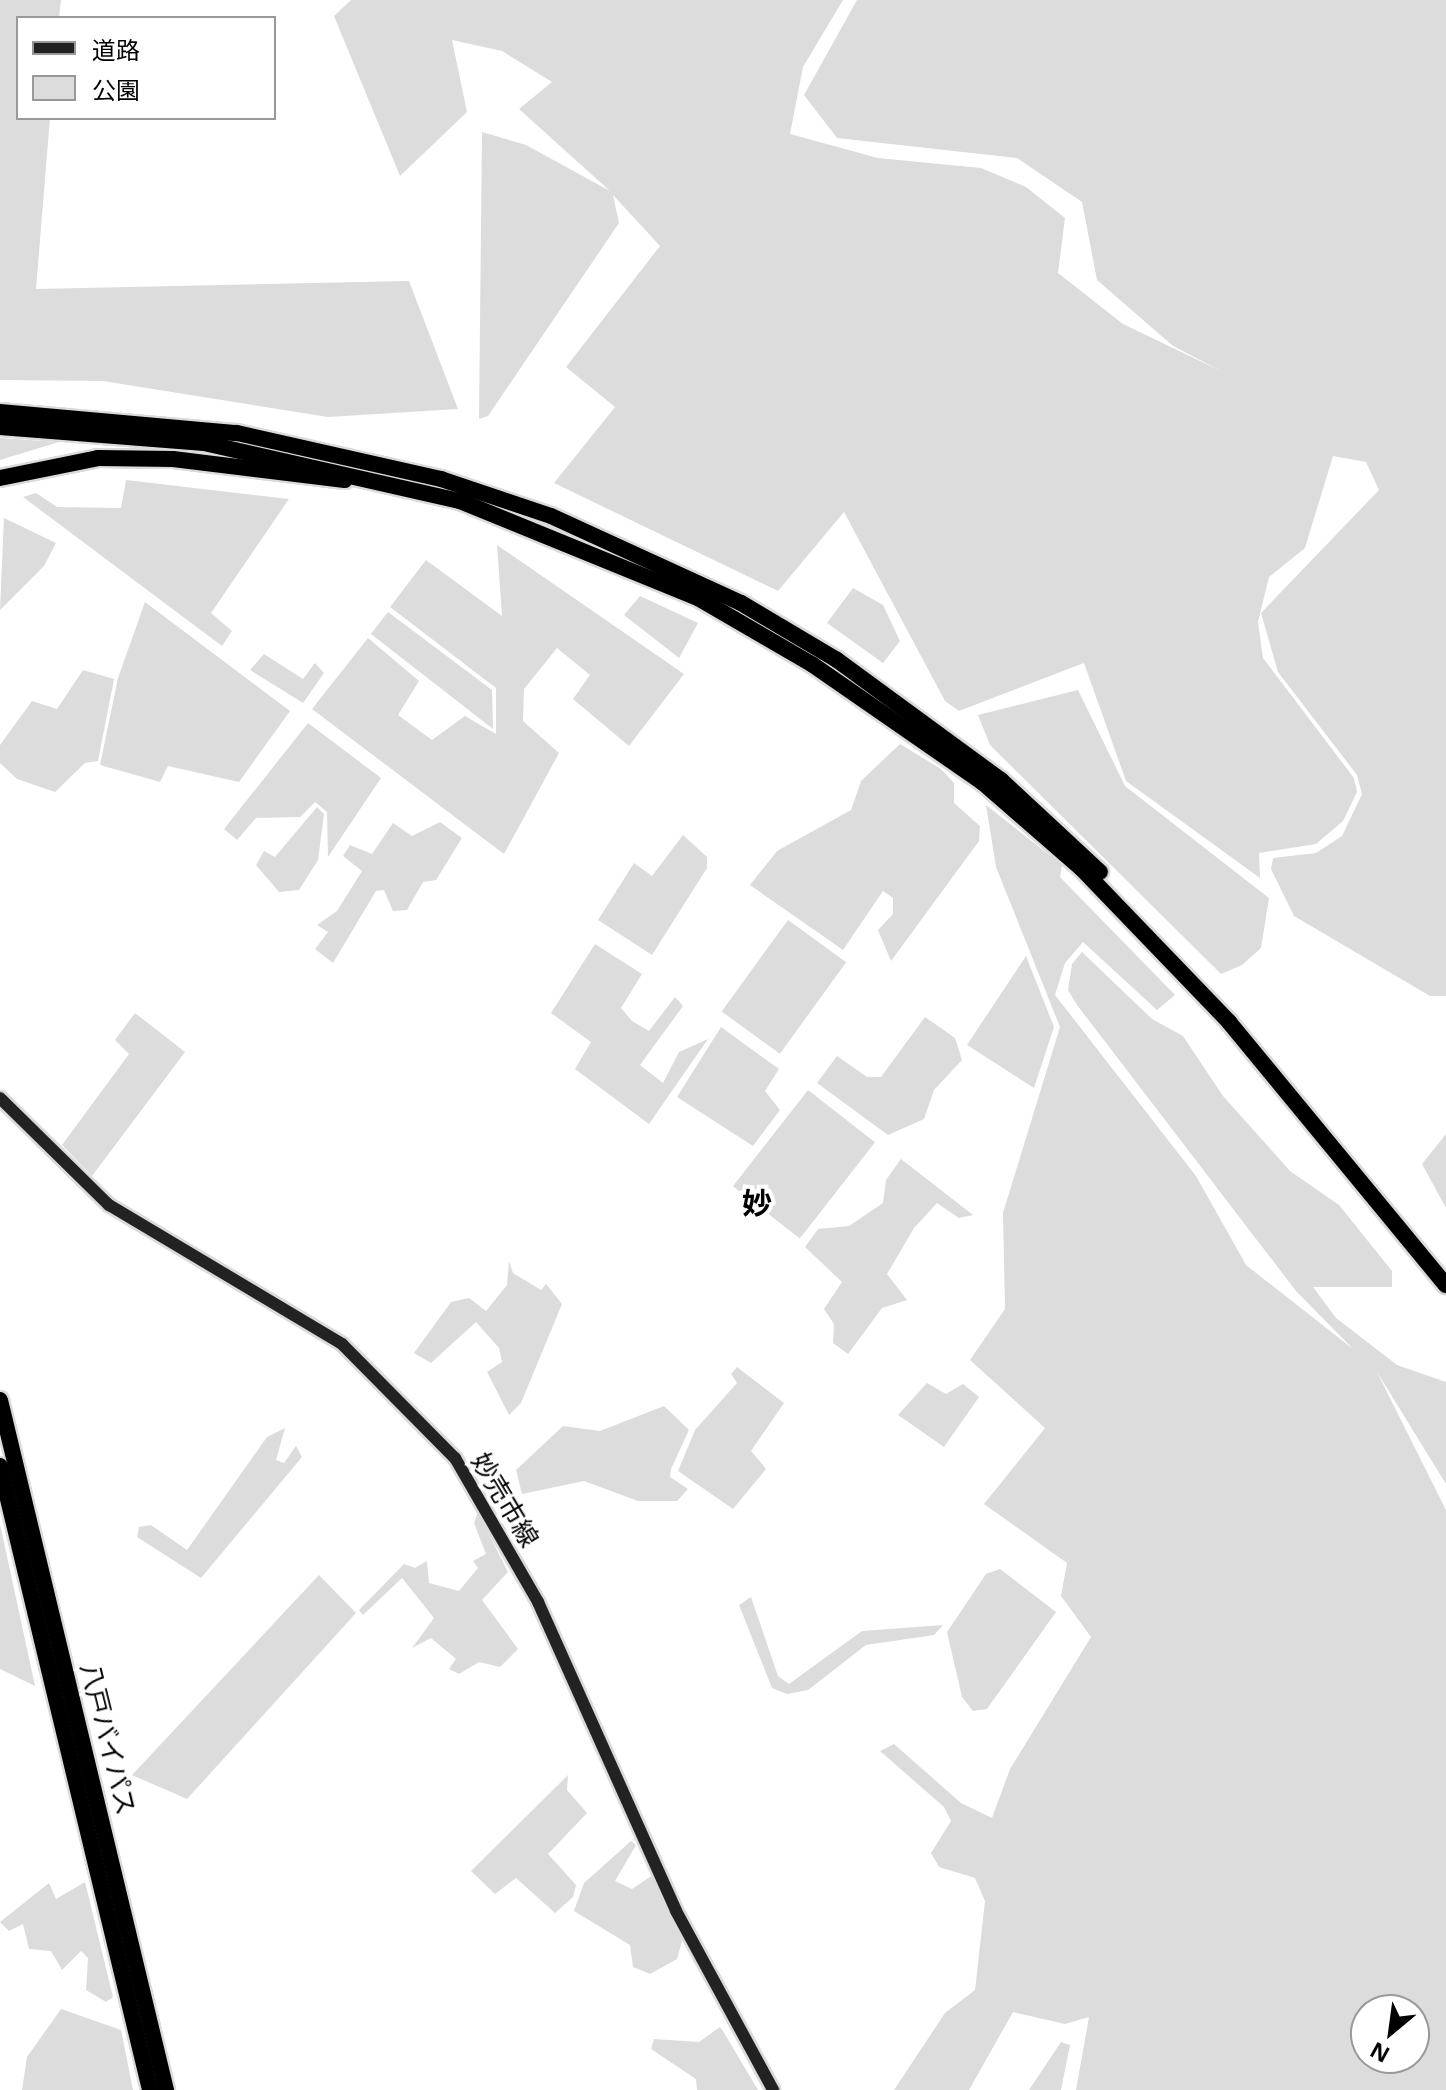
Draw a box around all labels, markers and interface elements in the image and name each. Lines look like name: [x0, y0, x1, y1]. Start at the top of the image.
legend: [16, 16, 276, 120]
text: 道路: [92, 33, 140, 66]
text: 公園: [92, 73, 140, 106]
district label: 妙: [742, 1185, 772, 1221]
street label: 妙売市線: [465, 1447, 545, 1553]
street label: 八戸バイパス: [74, 1660, 142, 1818]
north arrow: [1350, 1994, 1430, 2074]
text: N: [1364, 2036, 1394, 2071]

